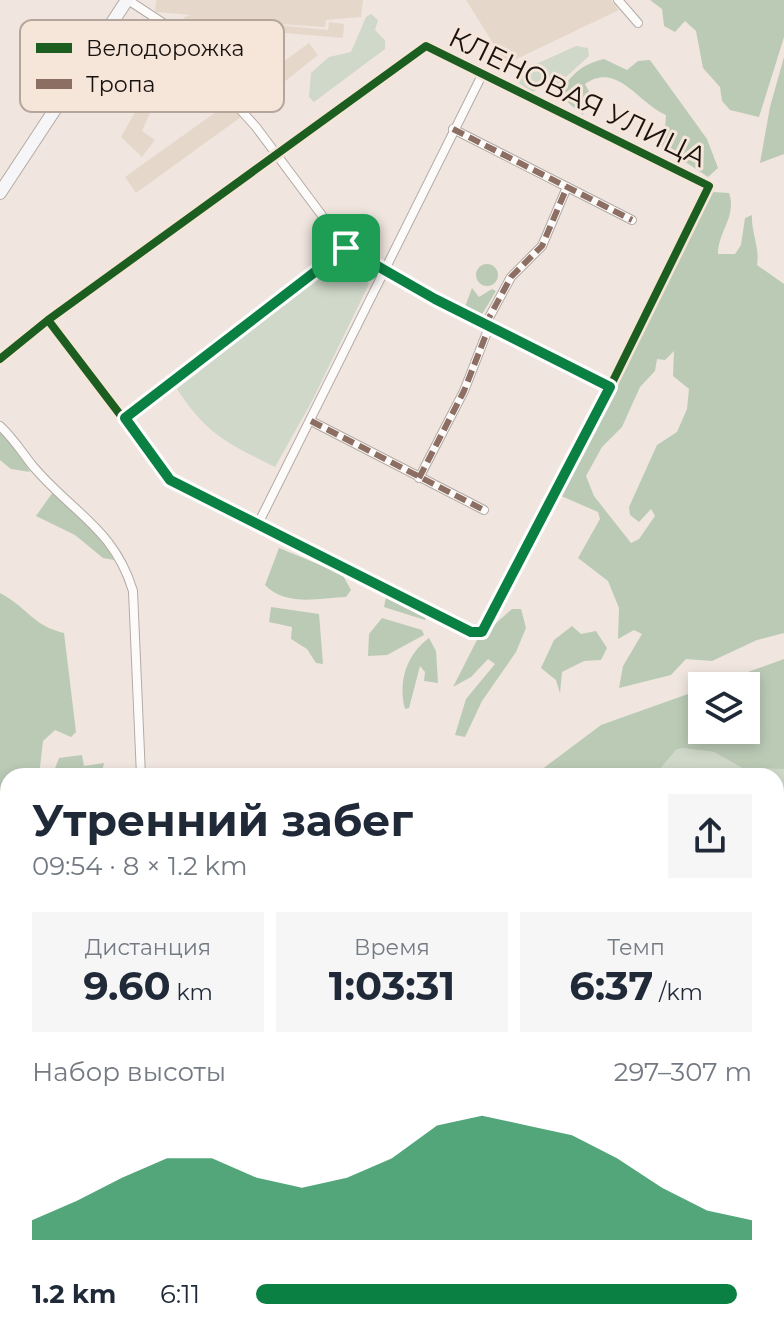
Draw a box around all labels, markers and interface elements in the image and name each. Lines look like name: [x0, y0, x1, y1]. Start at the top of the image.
legend: [20, 20, 284, 112]
street label: КЛЕНОВАЯ УЛИЦА: [444, 20, 713, 174]
text: Велодорожка: [86, 35, 244, 62]
text: Тропа: [86, 71, 155, 98]
pin: [312, 214, 380, 282]
icon: arrive: [324, 226, 368, 270]
map controls: [688, 672, 760, 744]
button: layers: [688, 672, 760, 744]
text: Утренний забег: [32, 793, 413, 847]
button: share: [668, 794, 752, 878]
text: 09:54 · 8 × 1.2 km: [32, 850, 247, 882]
text: Дистанция: [85, 934, 211, 961]
text: Время: [354, 934, 430, 961]
text: Темп: [607, 934, 665, 961]
text: 9.60: [83, 961, 171, 1010]
text: 1:03:31: [329, 961, 455, 1010]
text: 6:37: [569, 961, 653, 1010]
text: km: [171, 979, 213, 1006]
text: /km: [653, 979, 703, 1006]
text: Набор высоты: [32, 1056, 226, 1088]
text: 297–307 m: [614, 1056, 752, 1088]
text: 1.2 km: [32, 1278, 116, 1310]
text: 6:11: [160, 1278, 200, 1310]

